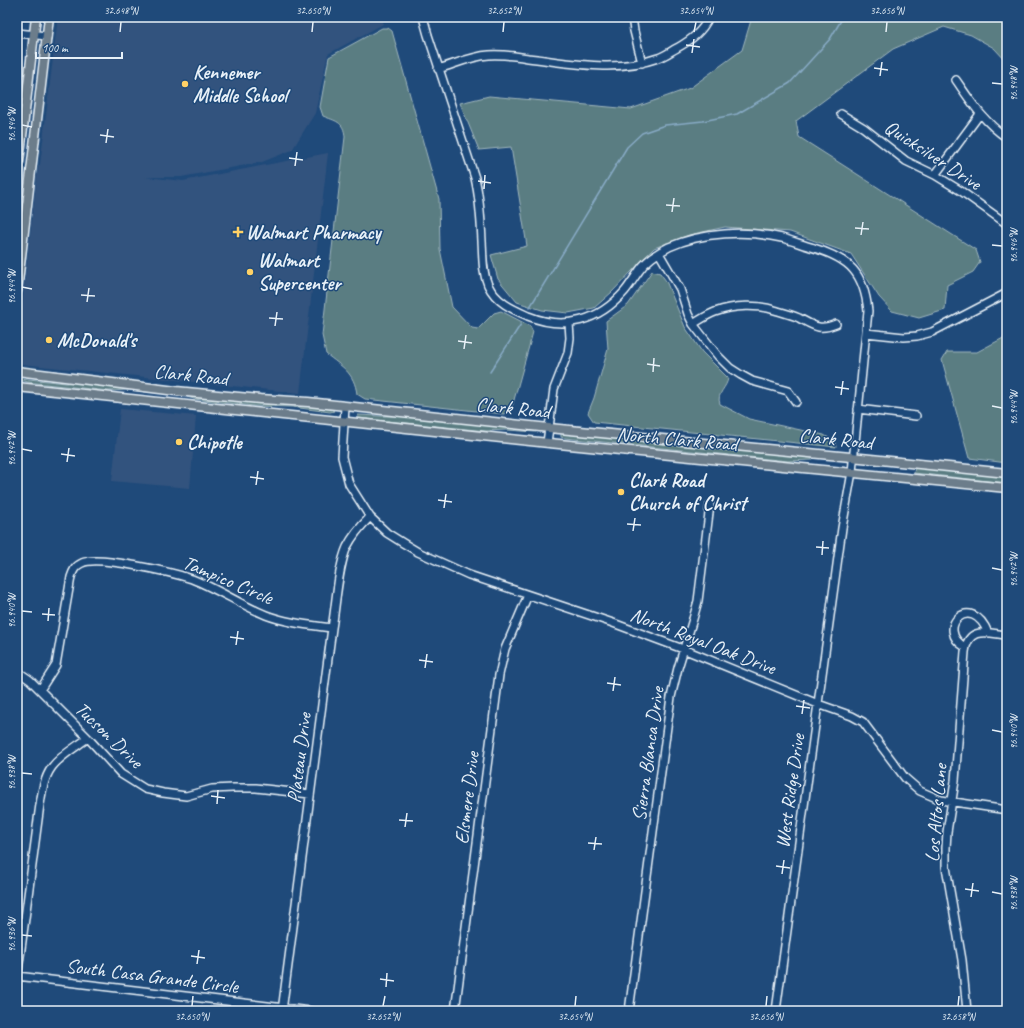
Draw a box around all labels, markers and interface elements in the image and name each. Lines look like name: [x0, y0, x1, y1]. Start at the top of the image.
text: 32.648°N: [104, 4, 140, 17]
text: 32.650°N: [296, 4, 332, 17]
text: 32.652°N: [487, 4, 523, 17]
text: 32.654°N: [679, 4, 715, 17]
text: 32.656°N: [870, 4, 906, 17]
scale bar: [36, 34, 122, 60]
text: 100 m: [42, 40, 69, 56]
place label: Kennemer Middle School: [193, 60, 290, 108]
text: 96.948°W: [1007, 65, 1020, 101]
marker: Kennemer Middle School: [180, 79, 190, 89]
text: 96.946°W: [5, 106, 18, 142]
street label: Quicksilver Drive: [880, 114, 987, 196]
place label: Walmart Pharmacy: [246, 220, 383, 245]
marker: Walmart Pharmacy: [233, 227, 243, 237]
text: 96.946°W: [1007, 227, 1020, 263]
place label: Walmart Supercenter: [258, 248, 343, 296]
marker: Walmart Supercenter: [245, 267, 255, 277]
text: 96.944°W: [5, 268, 18, 304]
place label: McDonald's: [57, 328, 138, 353]
marker: McDonald's: [44, 335, 54, 345]
street label: Clark Road: [153, 359, 232, 392]
text: 96.944°W: [1007, 389, 1020, 425]
street label: Clark Road: [475, 392, 554, 425]
street label: North Clark Road: [616, 421, 741, 457]
street label: Clark Road: [798, 423, 877, 456]
text: 96.942°W: [5, 430, 18, 466]
place label: Chipotle: [187, 430, 243, 455]
marker: Chipotle: [174, 437, 184, 447]
place label: Clark Road Church of Christ: [629, 468, 750, 516]
marker: Clark Road Church of Christ: [616, 487, 626, 497]
street label: Tampico Circle: [179, 550, 278, 611]
text: 96.942°W: [1007, 551, 1020, 587]
text: 96.940°W: [5, 592, 18, 628]
street label: North Royal Oak Drive: [627, 602, 781, 681]
street label: Sierra Blanca Drive: [626, 684, 670, 822]
street label: Tucson Drive: [70, 696, 149, 775]
street label: Plateau Drive: [281, 710, 317, 805]
text: 96.940°W: [1007, 713, 1020, 749]
street label: West Ridge Drive: [770, 731, 811, 850]
street label: Elsmere Drive: [449, 749, 485, 845]
text: 96.938°W: [5, 754, 18, 790]
street label: Los Altos Lane: [919, 762, 953, 863]
text: 96.938°W: [1007, 875, 1020, 911]
text: 96.936°W: [5, 916, 18, 952]
street label: South Casa Grande Circle: [64, 953, 241, 999]
text: 32.650°N: [175, 1010, 211, 1023]
text: 32.652°N: [366, 1010, 402, 1023]
text: 32.654°N: [558, 1010, 594, 1023]
text: 32.656°N: [749, 1010, 785, 1023]
text: 32.658°N: [941, 1010, 977, 1023]

